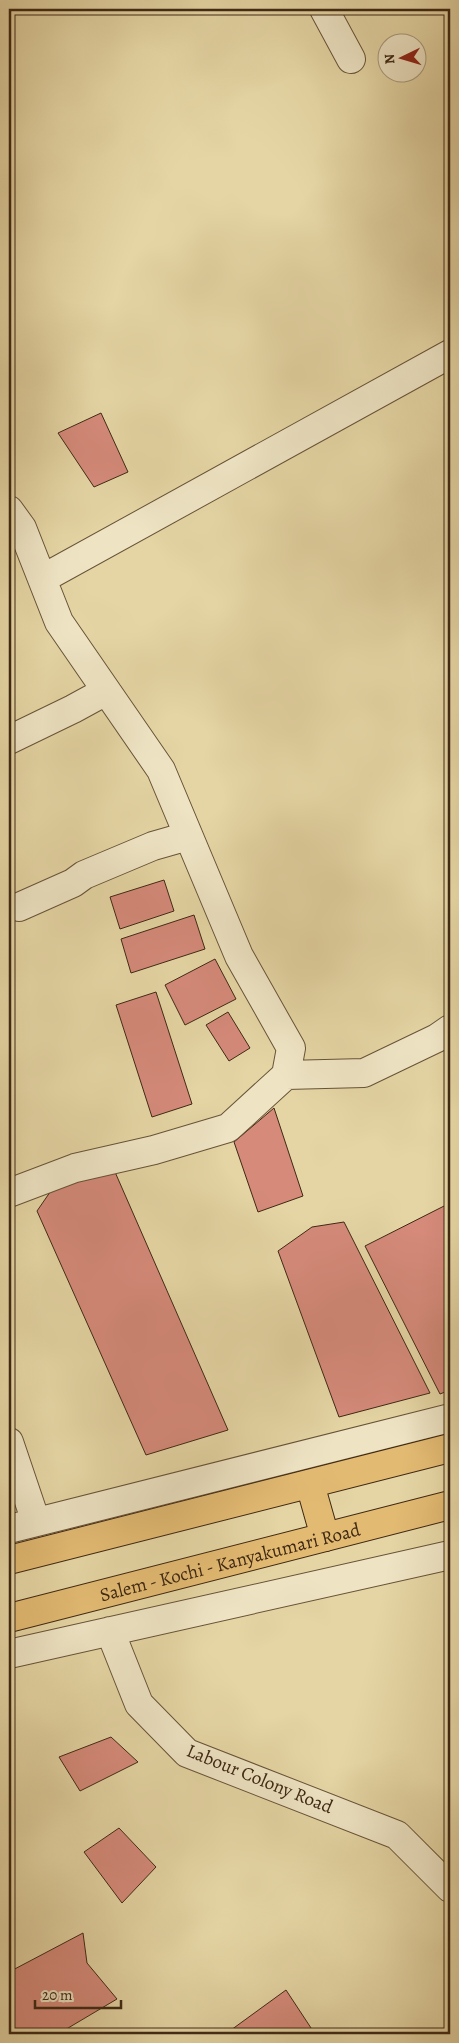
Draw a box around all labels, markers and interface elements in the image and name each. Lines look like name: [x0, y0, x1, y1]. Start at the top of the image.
north arrow: [376, 32, 426, 82]
text: N: [380, 53, 399, 65]
street label: Salem - Kochi - Kanyakumari Road: [97, 1516, 364, 1608]
street label: Labour Colony Road: [183, 1738, 337, 1820]
scale bar: [35, 1978, 121, 2010]
text: 20 m: [42, 1985, 73, 2005]

